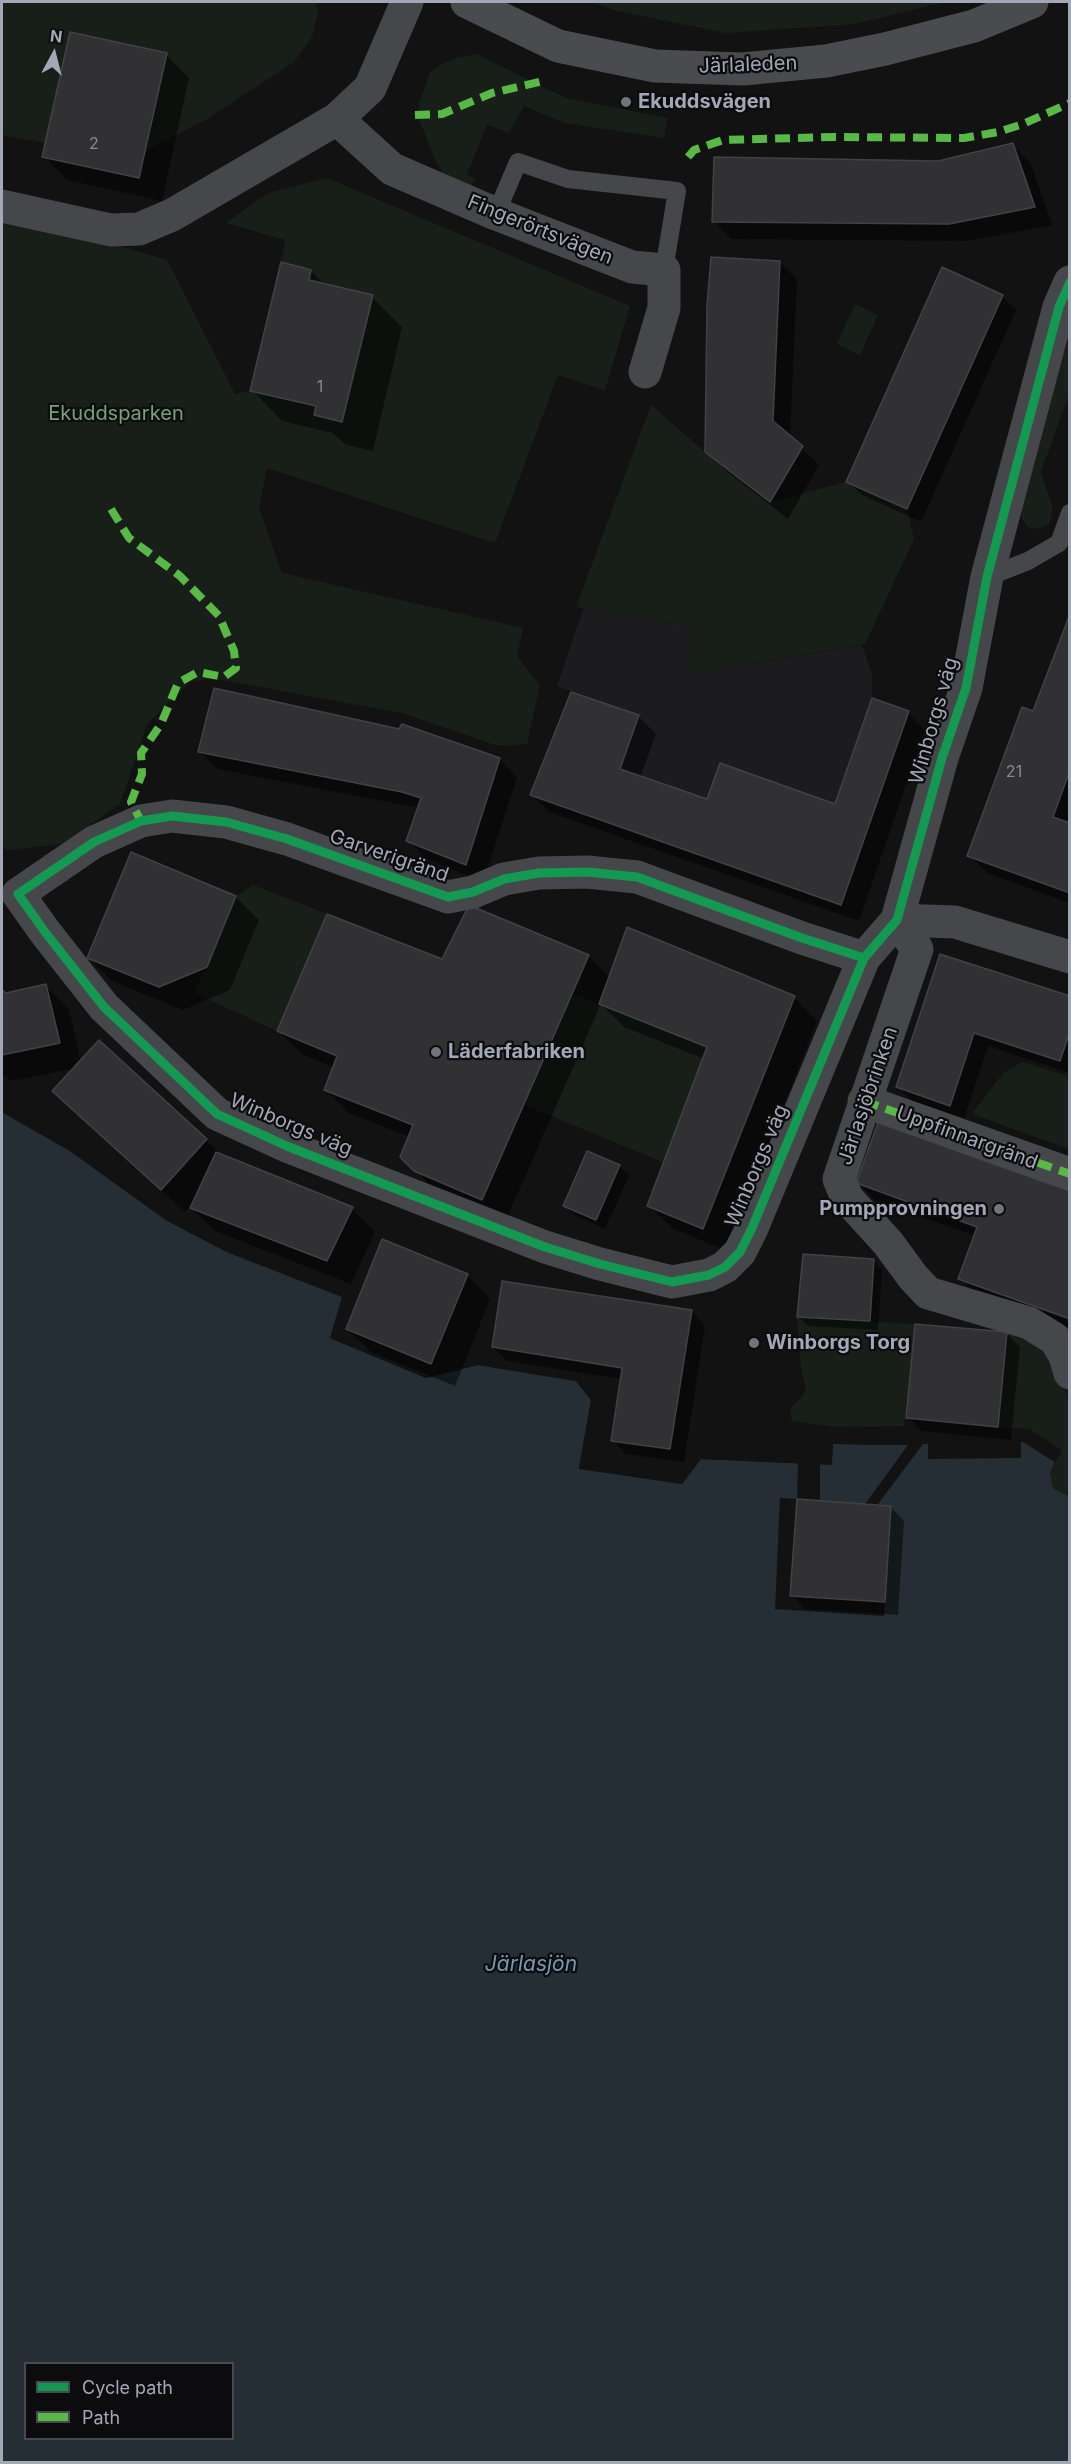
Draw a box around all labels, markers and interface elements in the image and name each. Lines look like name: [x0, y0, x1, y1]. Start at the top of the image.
north arrow: [24, 24, 84, 84]
text: N: [49, 25, 63, 47]
street label: Järlaleden: [698, 51, 798, 79]
place label: Ekuddsvägen: [638, 90, 771, 114]
marker: Ekuddsvägen: [619, 95, 633, 109]
house number: 2: [89, 134, 99, 154]
street label: Fingerörtsvägen: [464, 190, 616, 270]
house number: 1: [317, 377, 323, 397]
park label: Ekuddsparken: [48, 402, 184, 426]
street label: Winborgs väg: [904, 655, 964, 787]
house number: 21: [1006, 762, 1022, 782]
street label: Garverigränd: [326, 824, 452, 888]
street label: Järlasjöbrinken: [833, 1024, 903, 1168]
place label: Läderfabriken: [448, 1040, 585, 1064]
marker: Läderfabriken: [429, 1045, 443, 1059]
street label: Winborgs väg: [226, 1088, 356, 1162]
street label: Winborgs väg: [720, 1101, 794, 1231]
street label: Uppfinnargränd: [893, 1101, 1041, 1175]
place label: Pumpprovningen: [819, 1197, 987, 1221]
marker: Pumpprovningen: [992, 1202, 1006, 1216]
place label: Winborgs Torg: [766, 1331, 910, 1355]
marker: Winborgs Torg: [747, 1336, 761, 1350]
water label: Järlasjön: [485, 1952, 577, 1978]
legend: [24, 2362, 234, 2440]
text: Cycle path: [82, 2377, 173, 2398]
text: Path: [82, 2407, 120, 2428]

